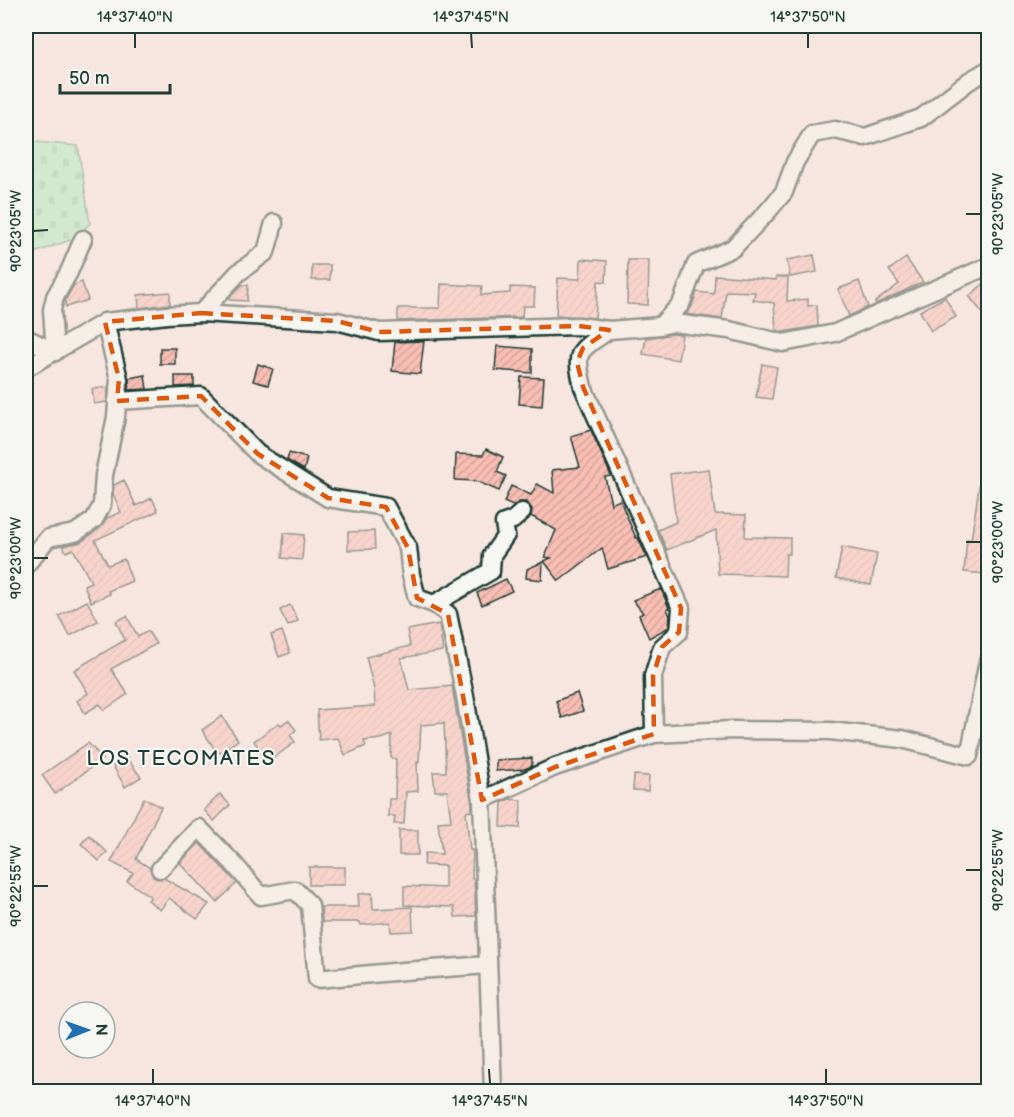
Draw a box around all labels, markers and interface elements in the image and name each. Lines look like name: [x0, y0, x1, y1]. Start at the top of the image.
text: 14°37'40"N: [97, 8, 173, 27]
text: 14°37'45"N: [433, 8, 509, 27]
text: 14°37'50"N: [770, 8, 846, 27]
scale bar: [60, 57, 170, 95]
text: 50 m: [69, 68, 110, 89]
text: 90°23'05"W: [989, 173, 1008, 255]
text: 90°23'05"W: [7, 190, 26, 272]
text: 90°23'00"W: [989, 500, 1008, 583]
text: 90°23'00"W: [7, 516, 26, 599]
district label: LOS TECOMATES: [86, 746, 276, 771]
text: 90°22'55"W: [989, 829, 1008, 911]
text: 90°22'55"W: [7, 845, 26, 927]
north arrow: [57, 1000, 117, 1060]
text: N: [91, 1024, 110, 1036]
text: 14°37'40"N: [115, 1092, 191, 1111]
text: 14°37'45"N: [452, 1092, 528, 1111]
text: 14°37'50"N: [788, 1092, 864, 1111]

